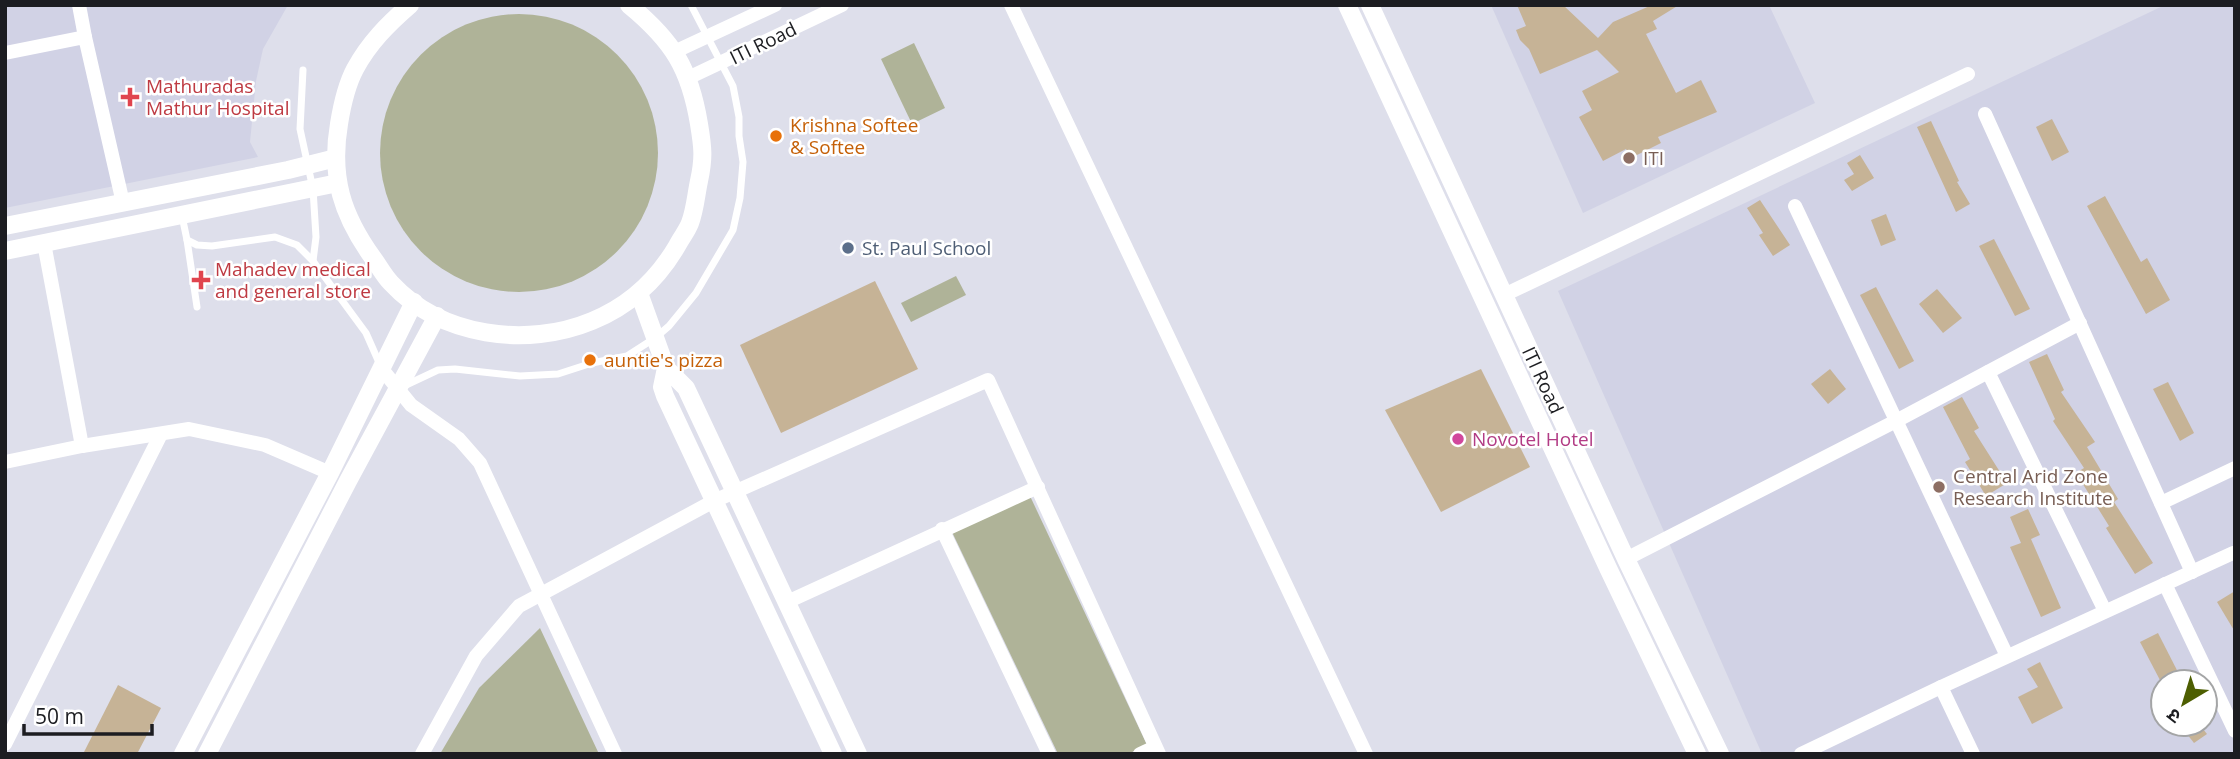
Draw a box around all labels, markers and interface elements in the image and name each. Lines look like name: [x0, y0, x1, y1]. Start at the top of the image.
street label: ITI Road: [725, 16, 801, 70]
place label: Mathuradas Mathur Hospital: [146, 73, 289, 121]
marker: Mathuradas Mathur Hospital: [120, 87, 140, 107]
place label: Krishna Softee & Softee: [790, 112, 918, 160]
marker: Krishna Softee & Softee: [768, 128, 784, 144]
place label: ITI: [1643, 145, 1664, 171]
marker: ITI: [1621, 150, 1637, 166]
place label: St. Paul School: [862, 235, 991, 261]
marker: St. Paul School: [840, 240, 856, 256]
place label: Mahadev medical and general store: [215, 256, 371, 304]
marker: Mahadev medical and general store: [193, 272, 209, 288]
street label: ITI Road: [1516, 342, 1570, 418]
place label: auntie's pizza: [604, 347, 723, 373]
marker: auntie's pizza: [582, 352, 598, 368]
place label: Novotel Hotel: [1472, 426, 1594, 452]
marker: Novotel Hotel: [1450, 431, 1466, 447]
place label: Central Arid Zone Research Institute: [1953, 463, 2113, 511]
marker: Central Arid Zone Research Institute: [1931, 479, 1947, 495]
north arrow: [2149, 668, 2219, 738]
scale bar: [24, 692, 152, 736]
text: 50 m: [35, 702, 84, 730]
text: उ: [2160, 702, 2186, 730]

